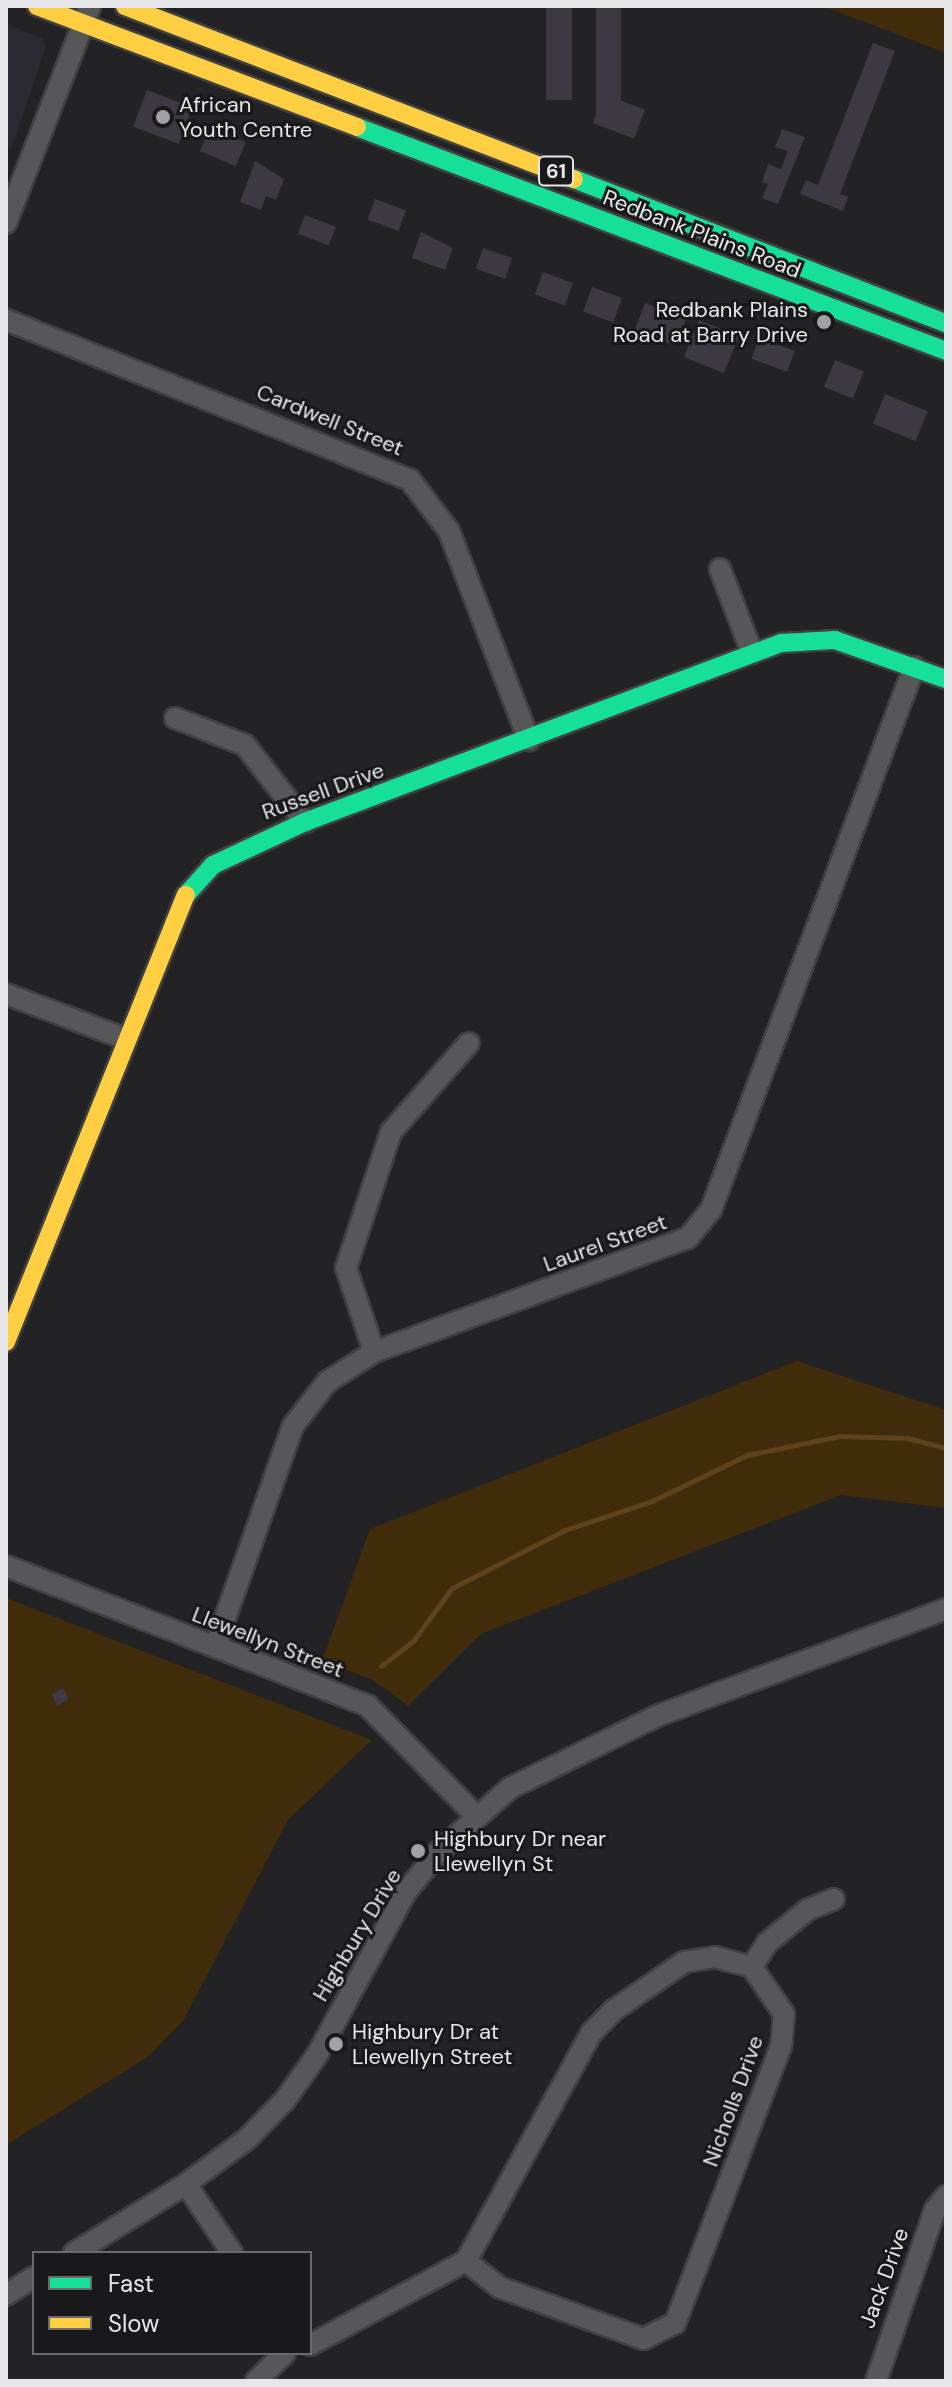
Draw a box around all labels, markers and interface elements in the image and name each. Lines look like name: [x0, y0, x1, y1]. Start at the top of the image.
place label: African Youth Centre: [179, 91, 312, 142]
marker: African Youth Centre: [154, 108, 172, 126]
road number: 61: [538, 155, 574, 187]
street label: Redbank Plains Road: [599, 184, 805, 284]
place label: Redbank Plains Road at Barry Drive: [613, 296, 808, 348]
marker: Redbank Plains Road at Barry Drive: [815, 313, 833, 331]
street label: Cardwell Street: [253, 379, 407, 461]
street label: Russell Drive: [258, 757, 388, 825]
street label: Laurel Street: [540, 1208, 670, 1278]
street label: Llewellyn Street: [188, 1601, 348, 1683]
place label: Highbury Dr near Llewellyn St: [434, 1825, 606, 1876]
marker: Highbury Dr near Llewellyn St: [409, 1842, 427, 1860]
street label: Highbury Drive: [307, 1864, 407, 2006]
place label: Highbury Dr at Llewellyn Street: [352, 2018, 512, 2070]
street label: Nicholls Drive: [697, 2032, 769, 2170]
marker: Highbury Dr at Llewellyn Street: [327, 2035, 345, 2053]
street label: Jack Drive: [854, 2224, 914, 2332]
legend: [32, 2251, 312, 2355]
text: Fast: [108, 2268, 154, 2299]
text: Slow: [108, 2308, 159, 2339]

